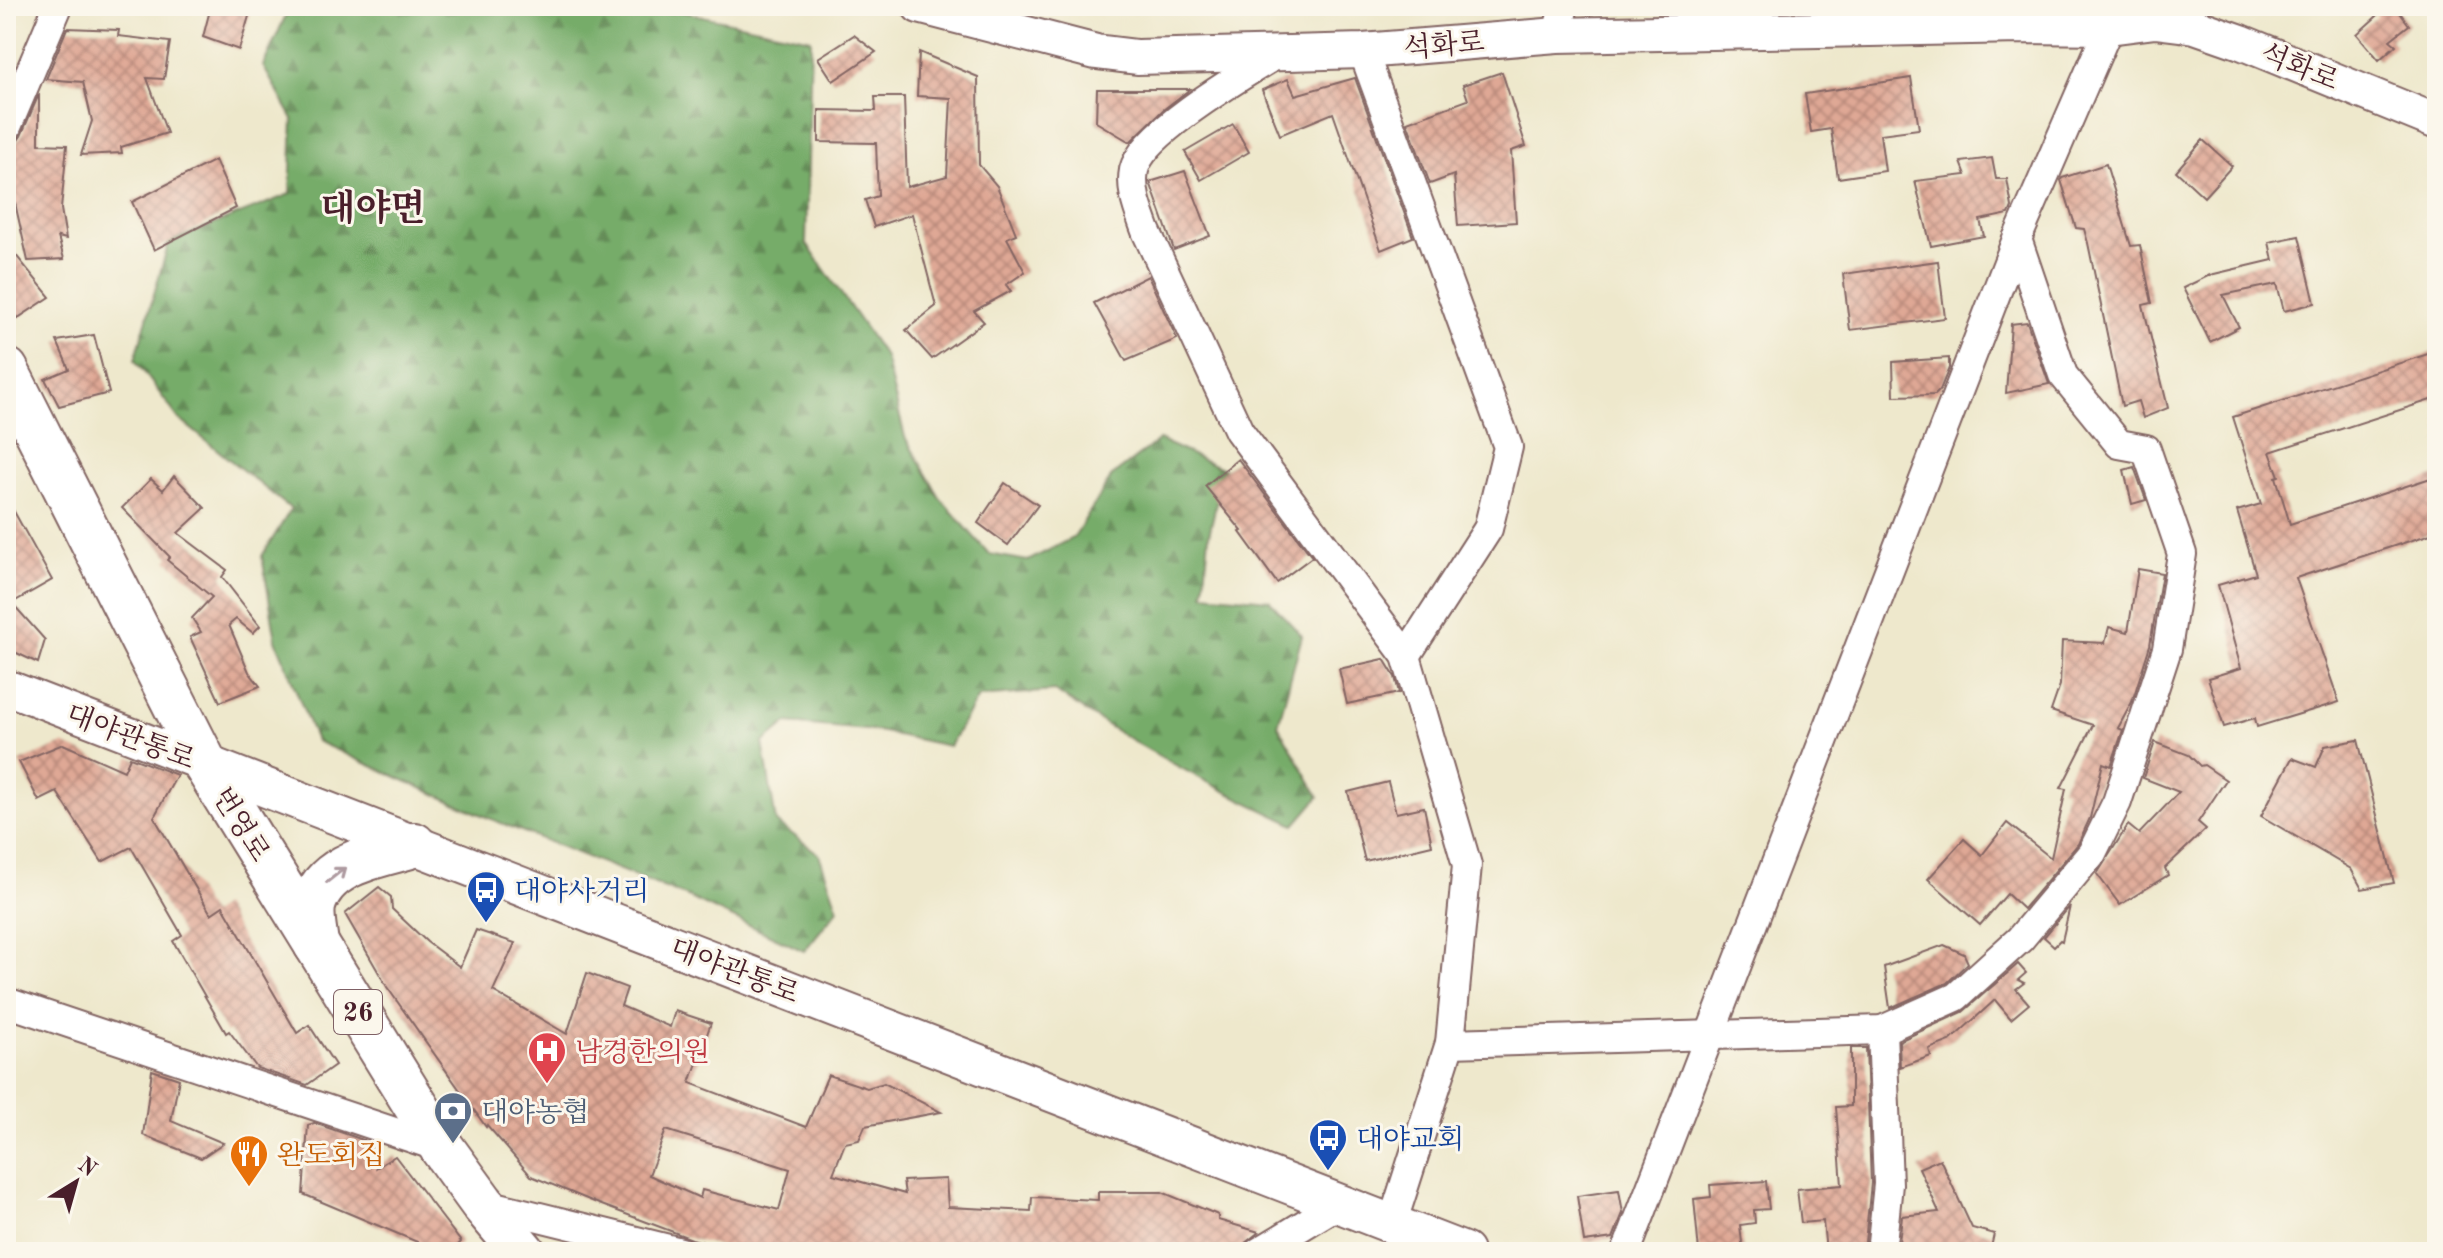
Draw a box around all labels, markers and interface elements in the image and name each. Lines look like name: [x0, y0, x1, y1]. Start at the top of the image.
street label: 석화로: [1402, 28, 1486, 64]
street label: 석화로: [2256, 39, 2342, 97]
district label: 대야면: [321, 188, 425, 229]
street label: 대야관통로: [62, 700, 199, 776]
street label: 번영로: [206, 783, 275, 867]
one-way arrow: [326, 866, 347, 884]
bus stop icon: 대야사거리: [465, 869, 507, 924]
place label: 대야사거리: [514, 877, 649, 907]
street label: 대야관통로: [666, 934, 803, 1010]
road number: 26: [334, 990, 382, 1034]
hospital icon: 남경한의원: [526, 1030, 568, 1085]
place label: 남경한의원: [575, 1038, 710, 1068]
bank icon: 대야농협: [432, 1090, 474, 1145]
place label: 대야농협: [481, 1098, 589, 1128]
bus stop icon: 대야교회: [1307, 1117, 1349, 1172]
place label: 대야교회: [1356, 1125, 1464, 1155]
restaurant icon: 완도회집: [228, 1133, 270, 1188]
place label: 완도회집: [277, 1141, 385, 1171]
north arrow: [36, 1142, 116, 1222]
text: N: [73, 1154, 100, 1182]

